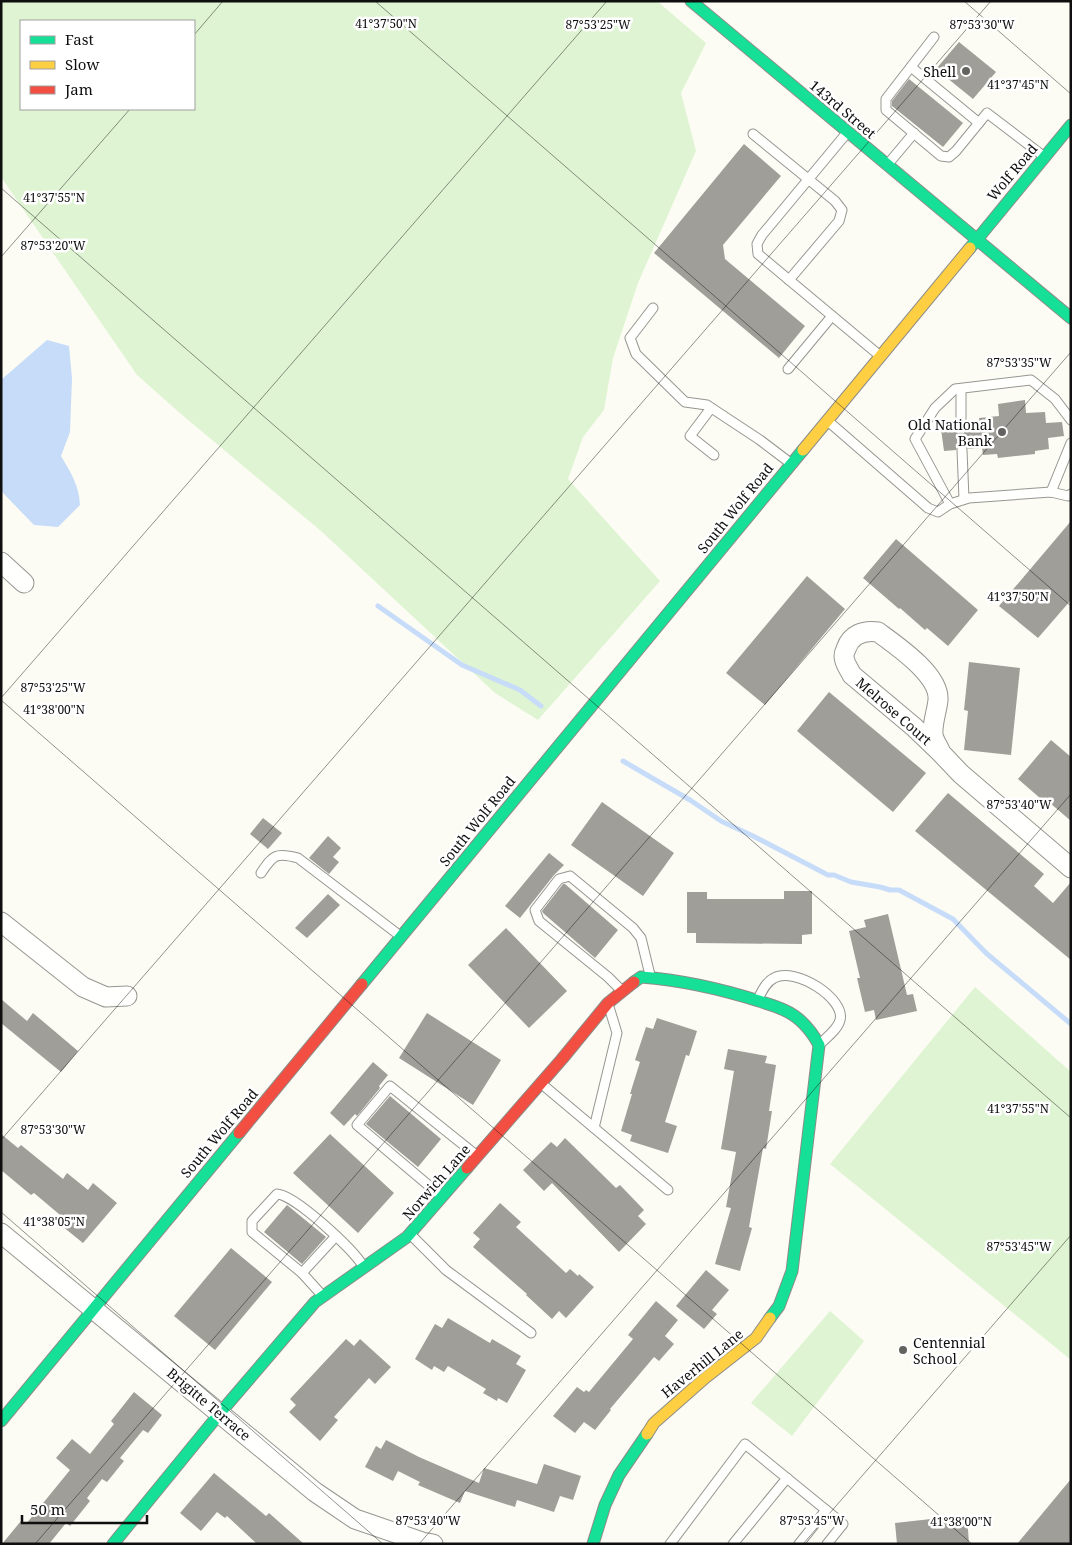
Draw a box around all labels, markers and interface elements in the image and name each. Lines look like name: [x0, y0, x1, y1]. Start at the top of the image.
text: 41°37'50"N: [355, 15, 417, 32]
text: 87°53'25"W: [565, 16, 631, 33]
text: 87°53'30"W: [949, 16, 1015, 33]
legend: [20, 20, 195, 110]
text: Fast: [65, 29, 94, 49]
text: Slow: [65, 54, 99, 74]
place label: Shell: [923, 62, 957, 81]
marker: Shell: [960, 65, 972, 77]
street label: 143rd Street: [806, 76, 880, 142]
text: 41°37'45"N: [987, 76, 1049, 93]
text: Jam: [64, 79, 93, 99]
street label: Wolf Road: [983, 139, 1042, 204]
text: 41°37'55"N: [23, 189, 85, 206]
text: 87°53'20"W: [20, 237, 86, 254]
text: 87°53'35"W: [986, 354, 1052, 371]
place label: Old National Bank: [908, 415, 993, 450]
marker: Old National Bank: [996, 426, 1008, 438]
street label: South Wolf Road: [693, 459, 778, 557]
text: 41°37'50"N: [987, 588, 1049, 605]
street label: Melrose Court: [852, 673, 936, 749]
text: 87°53'25"W: [20, 679, 86, 696]
text: 41°38'00"N: [23, 701, 85, 718]
street label: South Wolf Road: [435, 772, 520, 870]
text: 87°53'40"W: [986, 796, 1052, 813]
street label: South Wolf Road: [176, 1084, 262, 1182]
text: 41°37'55"N: [987, 1100, 1049, 1117]
text: 87°53'30"W: [20, 1121, 86, 1138]
street label: Norwich Lane: [398, 1140, 474, 1224]
text: 41°38'05"N: [23, 1213, 85, 1230]
text: 87°53'45"W: [986, 1238, 1052, 1255]
street label: Haverhill Lane: [657, 1324, 747, 1402]
place label: Centennial School: [913, 1333, 986, 1368]
marker: Centennial School: [897, 1344, 909, 1356]
street label: Brigitte Terrace: [163, 1363, 255, 1445]
scale bar: [22, 1492, 148, 1524]
text: 50 m: [30, 1499, 65, 1519]
text: 87°53'40"W: [395, 1512, 461, 1529]
text: 87°53'45"W: [779, 1512, 845, 1529]
text: 41°38'00"N: [930, 1513, 992, 1530]

